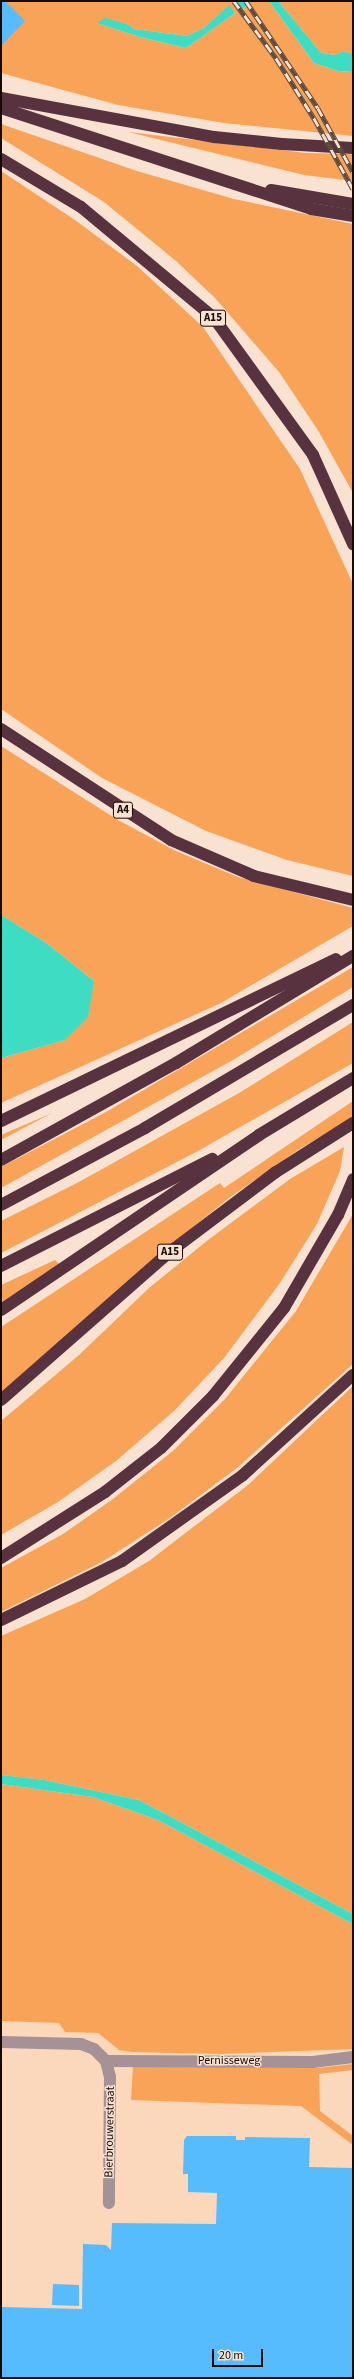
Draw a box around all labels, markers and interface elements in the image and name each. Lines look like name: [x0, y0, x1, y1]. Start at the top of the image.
road number: A15: [200, 309, 226, 327]
road number: A4: [112, 801, 134, 819]
road number: A15: [157, 1243, 183, 1261]
street label: Pernisseweg: [198, 2054, 260, 2068]
street label: Bierbrouwerstraat: [102, 2086, 118, 2178]
scale bar: [214, 2341, 265, 2367]
text: 20 m: [219, 2347, 243, 2364]

